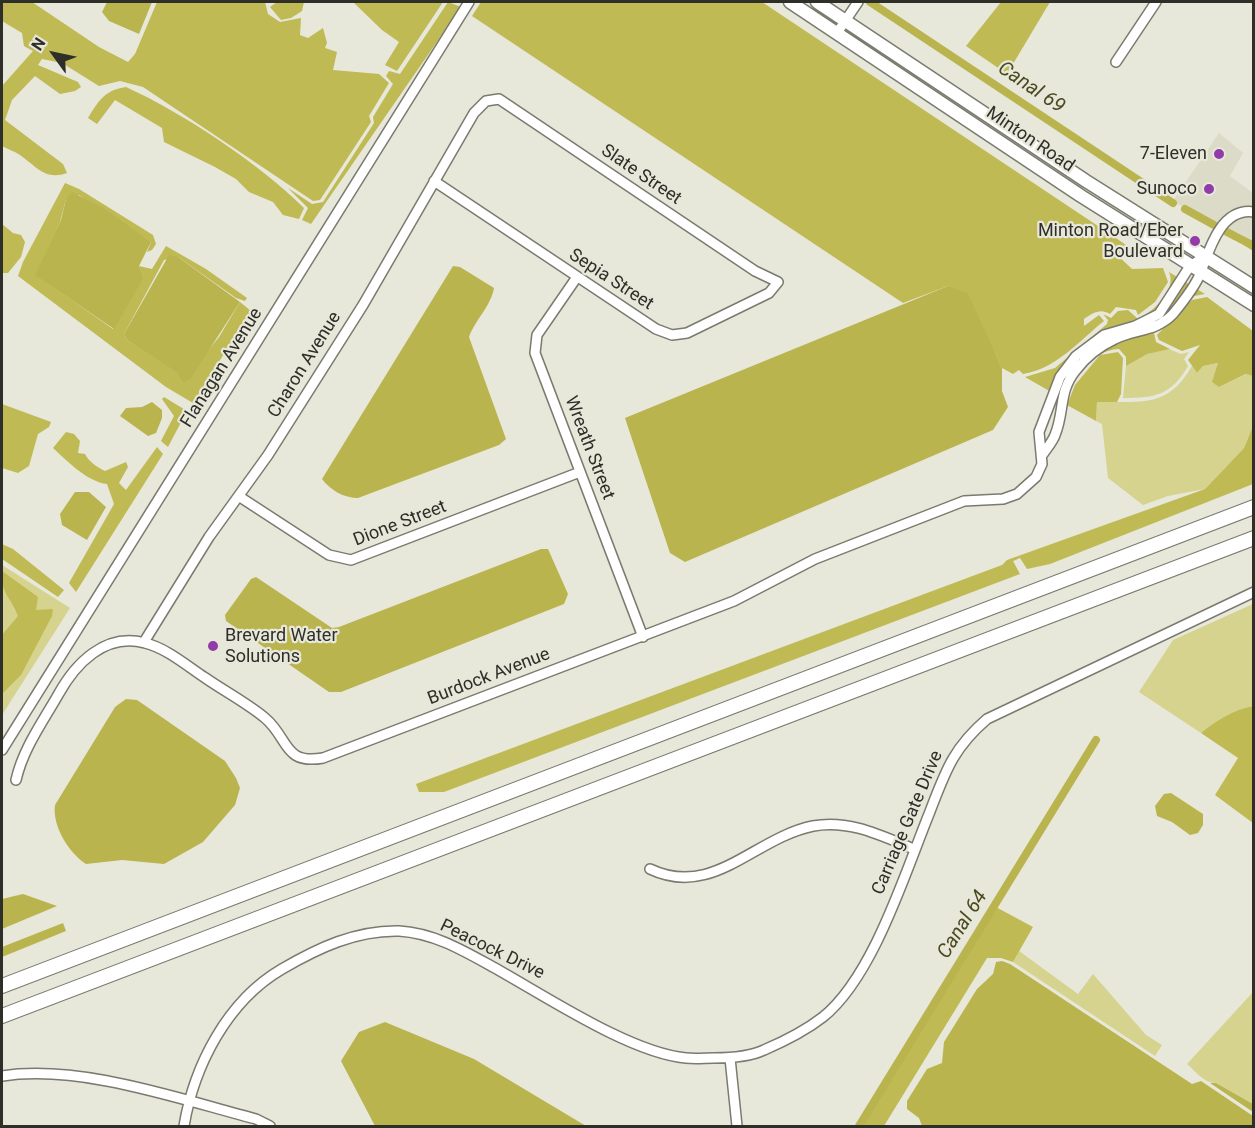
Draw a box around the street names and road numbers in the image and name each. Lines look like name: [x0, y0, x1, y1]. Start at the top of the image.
street label: Minton Road: [982, 103, 1078, 177]
street label: Slate Street: [597, 140, 685, 210]
street label: Sepia Street: [565, 245, 657, 315]
street label: Flanagan Avenue: [177, 304, 267, 432]
street label: Charon Avenue: [264, 308, 346, 422]
street label: Wreath Street: [559, 393, 619, 503]
street label: Dione Street: [350, 496, 450, 552]
street label: Burdock Avenue: [425, 644, 553, 710]
street label: Carriage Gate Drive: [868, 748, 948, 898]
street label: Peacock Drive: [436, 915, 548, 985]

